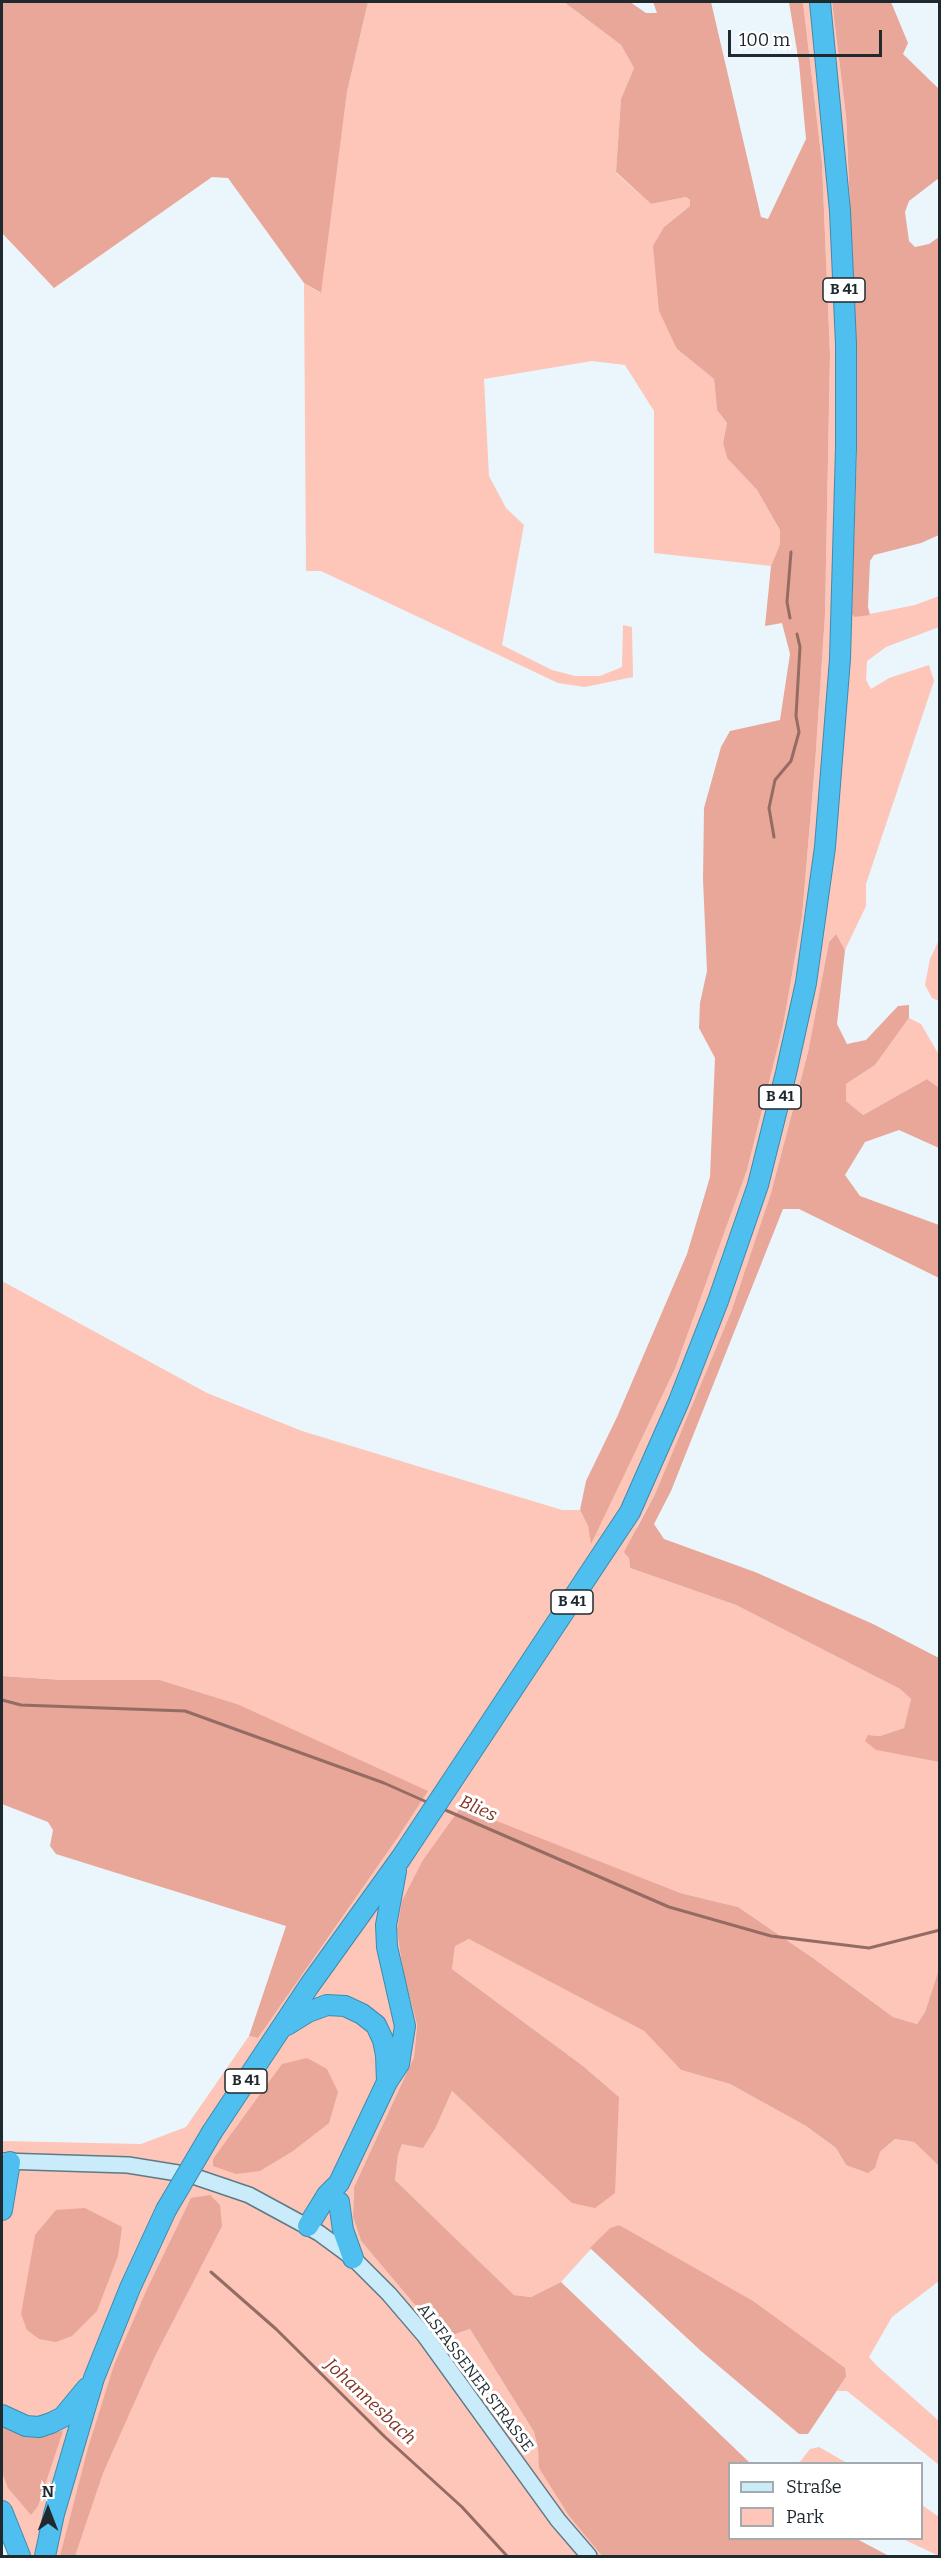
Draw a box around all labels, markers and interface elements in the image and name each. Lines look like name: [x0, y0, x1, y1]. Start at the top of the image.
scale bar: [731, 18, 886, 56]
text: 100 m: [739, 29, 790, 51]
road number: B 41: [823, 278, 865, 302]
road number: B 41: [759, 1085, 801, 1109]
road number: B 41: [551, 1590, 593, 1614]
water label: Blies: [456, 1791, 500, 1827]
road number: B 41: [225, 2069, 267, 2093]
street label: ALSFASSENER STRASSE: [413, 2300, 537, 2456]
water label: Johannesbach: [320, 2354, 420, 2450]
legend: [728, 2462, 923, 2540]
text: Straße: [786, 2476, 842, 2498]
north arrow: [18, 2480, 78, 2540]
text: N: [42, 2482, 54, 2501]
text: Park: [786, 2506, 824, 2528]

